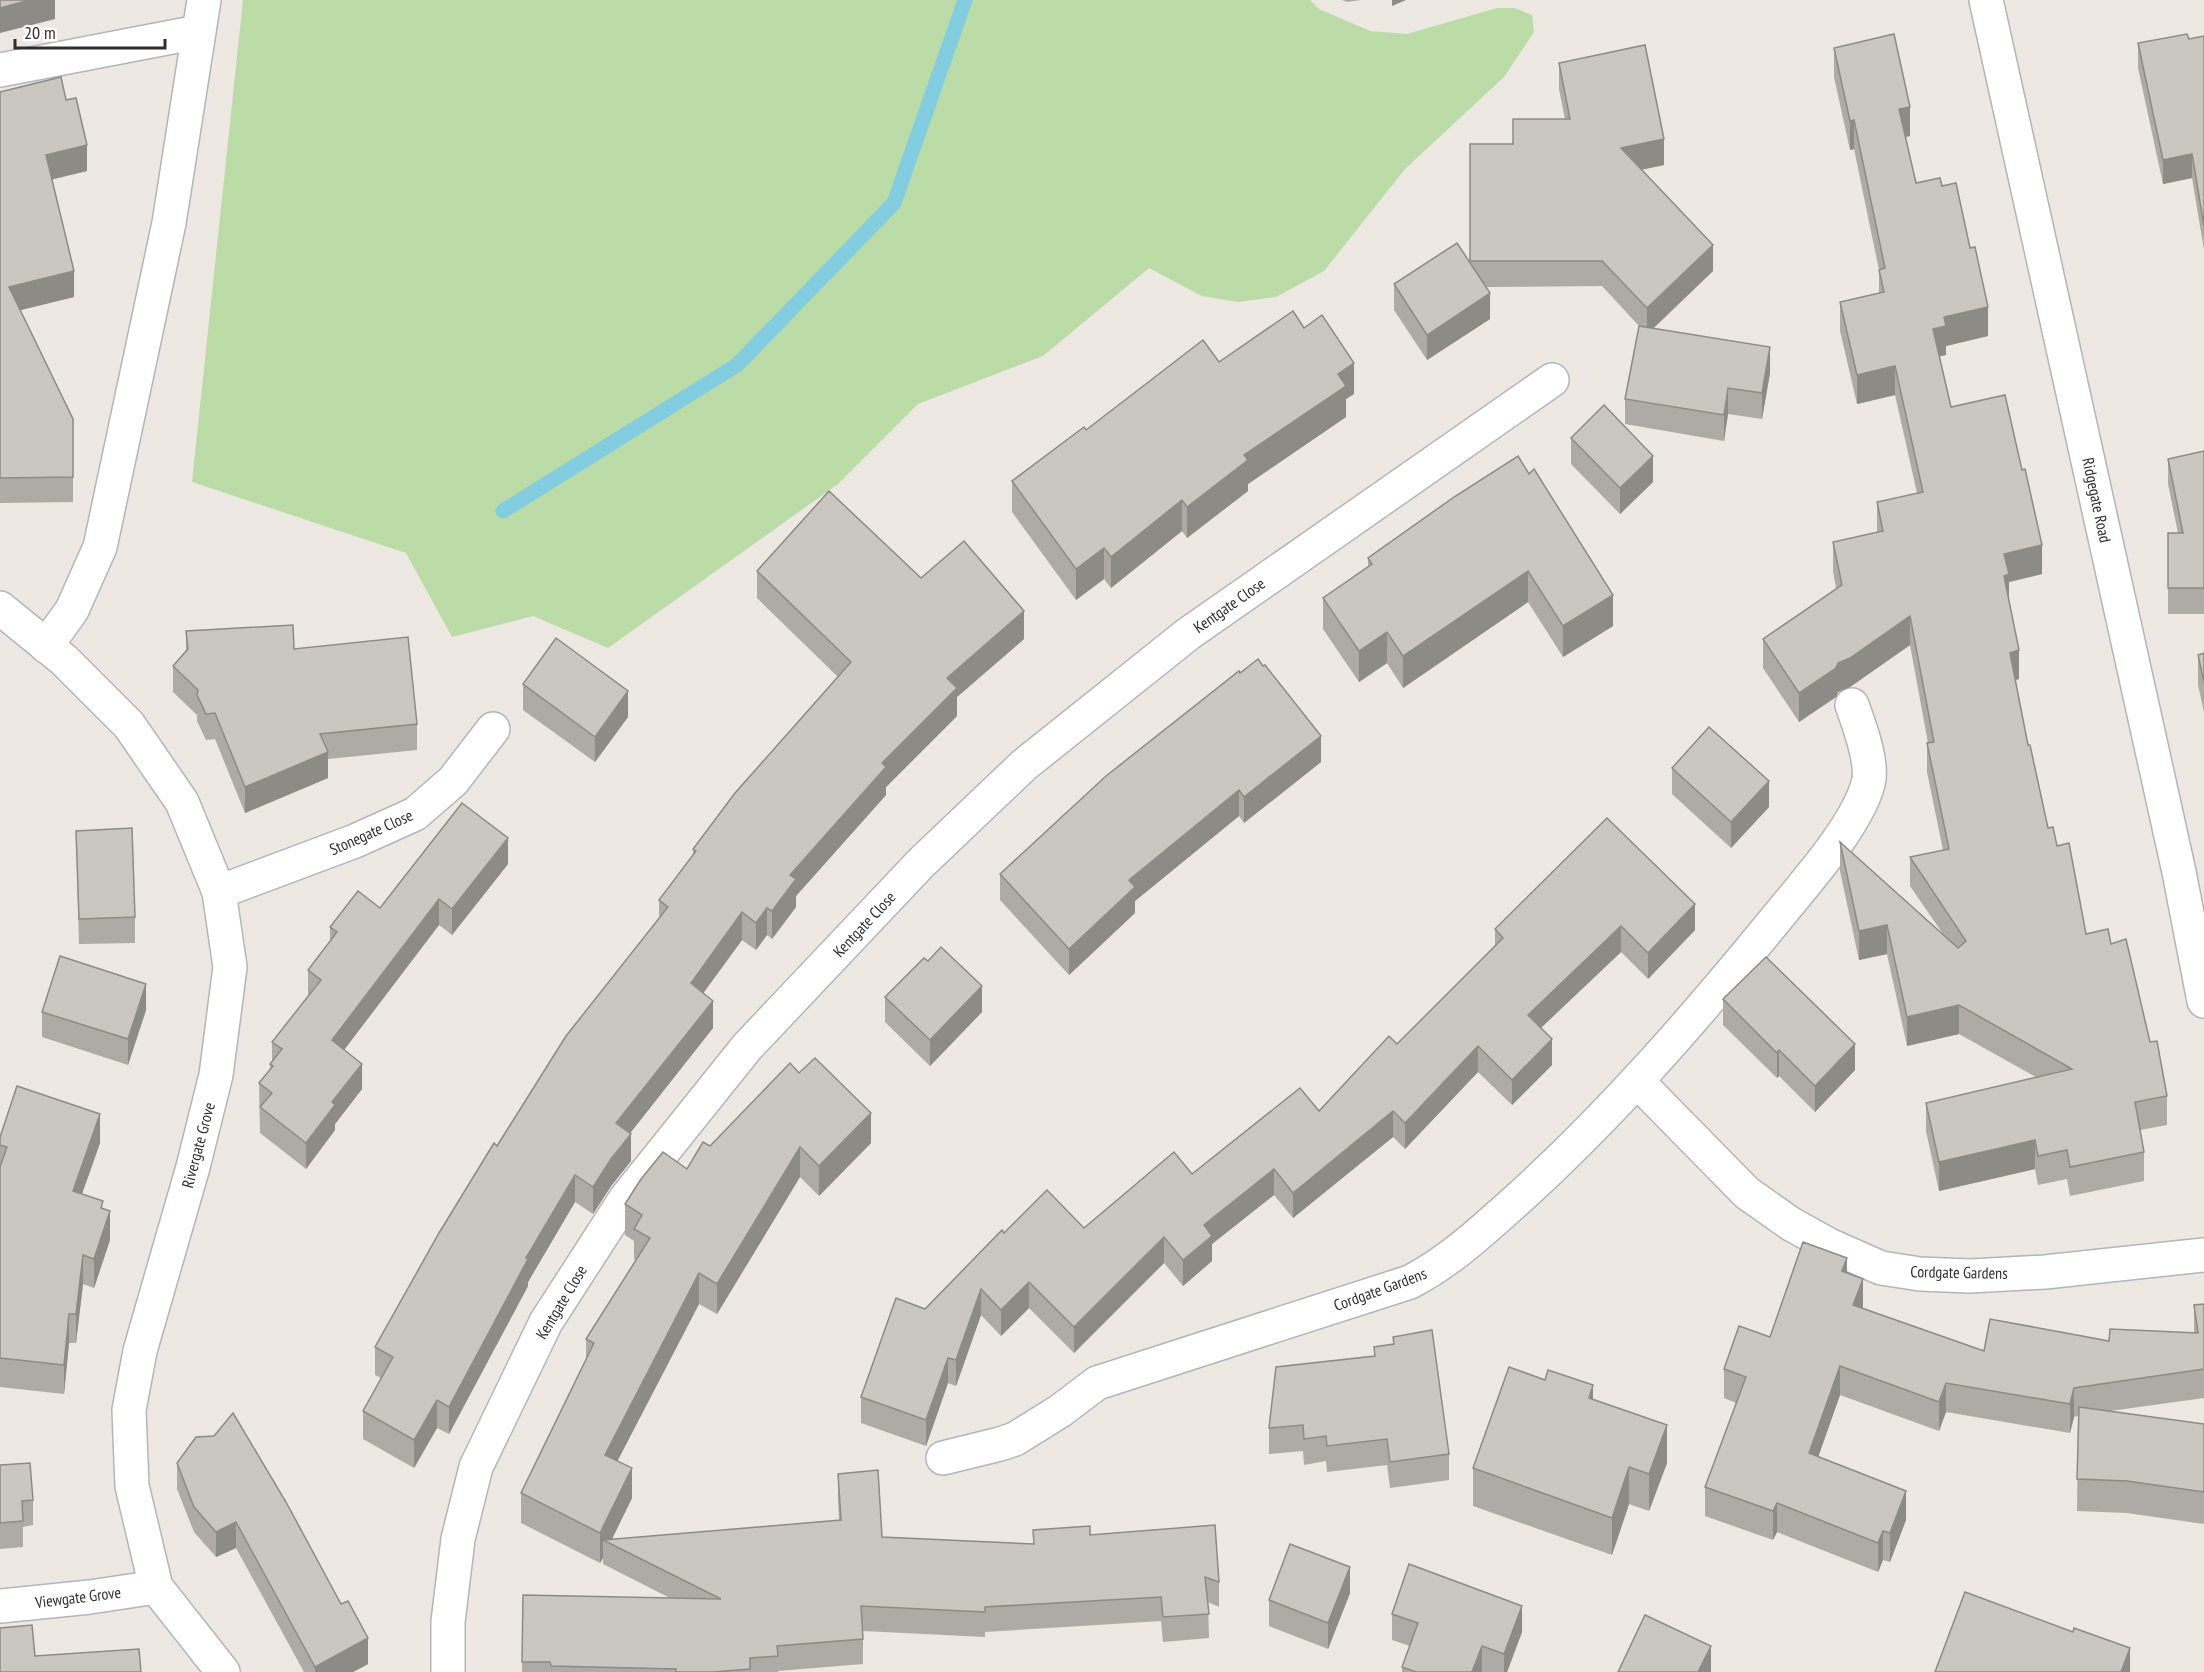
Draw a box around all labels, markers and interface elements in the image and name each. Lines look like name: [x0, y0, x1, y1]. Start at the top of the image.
scale bar: [15, 12, 165, 50]
text: 20 m: [24, 21, 56, 44]
street label: Ridgegate Road: [2078, 456, 2116, 544]
street label: Kentgate Close: [1189, 573, 1269, 637]
street label: Stonegate Close: [326, 805, 416, 859]
street label: Kentgate Close: [828, 887, 900, 961]
street label: Rivergate Grove: [177, 1100, 219, 1190]
street label: Kentgate Close: [531, 1261, 591, 1343]
street label: Cordgate Gardens: [1910, 1261, 2008, 1283]
street label: Cordgate Gardens: [1331, 1263, 1429, 1315]
street label: Viewgate Grove: [33, 1582, 122, 1612]

